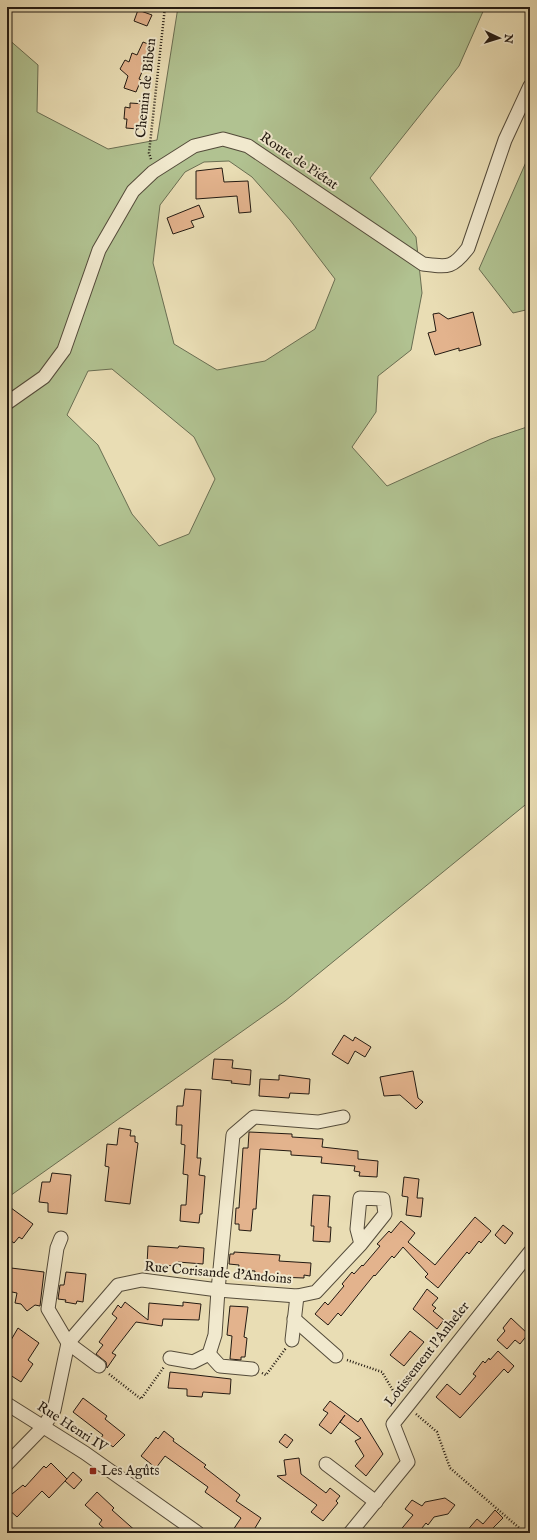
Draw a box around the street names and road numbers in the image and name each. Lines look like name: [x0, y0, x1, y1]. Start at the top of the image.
street label: Chemin de Biben: [132, 37, 160, 139]
street label: Route de Piétat: [256, 128, 342, 194]
street label: Rue Corisande d'Andoins: [144, 1258, 292, 1288]
street label: Lotissement l'Anheler: [380, 1298, 474, 1410]
street label: Rue Henri IV: [33, 1398, 111, 1457]

